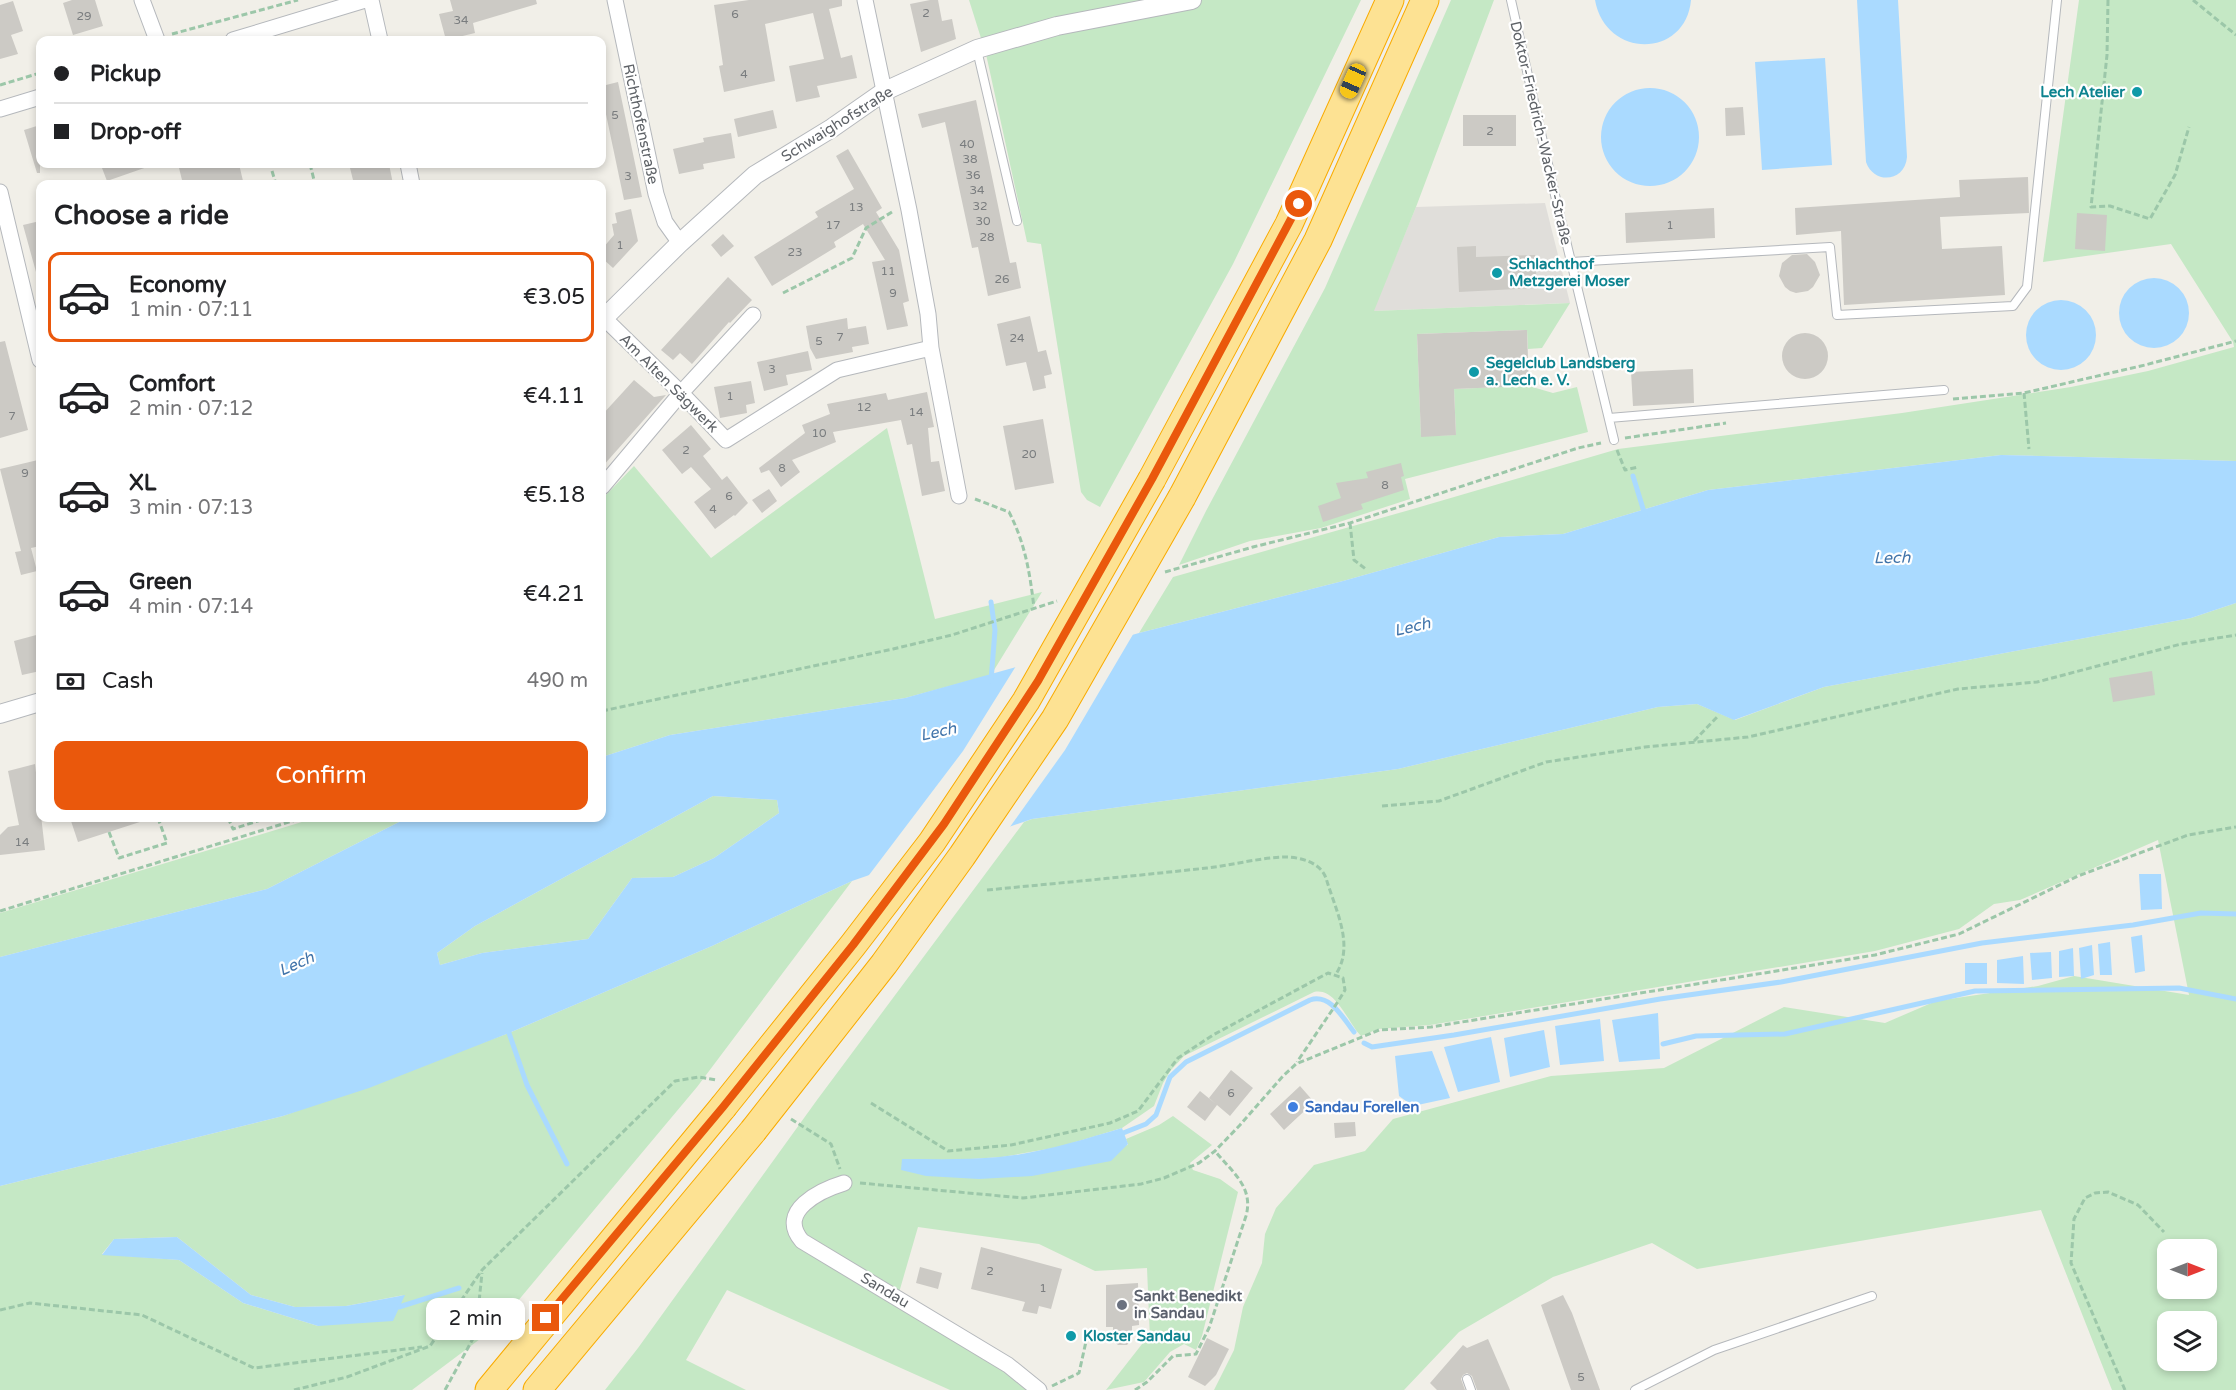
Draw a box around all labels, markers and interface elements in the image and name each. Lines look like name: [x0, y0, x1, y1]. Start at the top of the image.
house number: 2: [922, 6, 930, 20]
house number: 6: [731, 7, 739, 21]
house number: 29: [76, 9, 92, 23]
house number: 34: [453, 13, 469, 27]
street label: Doktor-Friedrich-Wacker-Straße: [1506, 19, 1576, 247]
text: Pickup: [90, 61, 161, 87]
car: [1337, 61, 1369, 101]
street label: Richthofenstraße: [619, 62, 663, 186]
house number: 4: [740, 67, 748, 81]
street label: Schwaighofstraße: [778, 82, 896, 166]
place label: Lech Atelier: [2040, 83, 2125, 101]
marker: Lech Atelier: [2130, 85, 2144, 99]
house number: 5: [611, 108, 619, 122]
text: Drop-off: [90, 119, 181, 145]
house number: 2: [1486, 124, 1494, 138]
house number: 40: [959, 137, 975, 151]
house number: 38: [962, 152, 978, 166]
house number: 36: [965, 168, 981, 182]
house number: 3: [624, 169, 632, 183]
house number: 34: [969, 183, 985, 197]
route start: [1285, 190, 1312, 217]
text: Choose a ride: [54, 199, 229, 232]
house number: 32: [972, 199, 988, 213]
house number: 13: [848, 200, 864, 214]
house number: 30: [975, 214, 991, 228]
house number: 17: [825, 218, 841, 232]
house number: 1: [1666, 218, 1674, 232]
house number: 28: [979, 230, 995, 244]
house number: 1: [616, 238, 624, 252]
house number: 23: [787, 245, 803, 259]
place label: Schlachthof Metzgerei Moser: [1509, 255, 1630, 291]
house number: 11: [880, 264, 896, 278]
marker: Schlachthof Metzgerei Moser: [1490, 266, 1504, 280]
icon: car: [57, 270, 111, 324]
text: Economy: [129, 272, 226, 298]
house number: 26: [994, 272, 1010, 286]
text: €3.05: [523, 284, 585, 310]
house number: 9: [889, 286, 897, 300]
text: 1 min · 07:11: [129, 298, 253, 322]
street label: Am Alten Sägwerk: [616, 330, 722, 436]
house number: 7: [836, 330, 844, 344]
house number: 24: [1009, 331, 1025, 345]
house number: 5: [815, 334, 823, 348]
place label: Segelclub Landsberg a. Lech e. V.: [1486, 354, 1635, 389]
house number: 3: [768, 362, 776, 376]
marker: Segelclub Landsberg a. Lech e. V.: [1467, 365, 1481, 379]
icon: car: [57, 369, 111, 423]
text: Comfort: [129, 371, 215, 397]
text: €4.11: [523, 383, 585, 409]
house number: 1: [726, 389, 734, 403]
text: 2 min · 07:12: [129, 397, 253, 421]
house number: 12: [856, 400, 872, 414]
house number: 14: [908, 405, 924, 419]
house number: 7: [8, 409, 16, 423]
house number: 10: [811, 426, 827, 440]
house number: 2: [682, 443, 690, 457]
house number: 20: [1021, 447, 1037, 461]
house number: 8: [778, 461, 786, 475]
house number: 9: [21, 466, 29, 480]
icon: car: [57, 468, 111, 522]
text: XL: [129, 470, 156, 496]
house number: 8: [1381, 478, 1389, 492]
text: €5.18: [523, 482, 585, 508]
house number: 6: [725, 489, 733, 503]
text: 3 min · 07:13: [129, 496, 253, 520]
house number: 4: [709, 502, 717, 516]
water label: Lech: [1874, 548, 1912, 568]
icon: car: [57, 567, 111, 621]
text: Green: [129, 569, 192, 595]
text: €4.21: [523, 581, 585, 607]
text: 4 min · 07:14: [129, 595, 253, 619]
water label: Lech: [1392, 613, 1434, 641]
icon: cash: [54, 665, 87, 698]
text: Cash: [102, 668, 154, 694]
text: 490 m: [527, 669, 588, 693]
water label: Lech: [918, 718, 959, 746]
button: Confirm: [54, 741, 588, 810]
house number: 14: [14, 835, 30, 849]
water label: Lech: [276, 947, 318, 980]
house number: 6: [1227, 1086, 1235, 1100]
place label: Sandau Forellen: [1305, 1098, 1419, 1116]
marker: Sandau Forellen: [1286, 1100, 1300, 1114]
north arrow: [2157, 1239, 2217, 1299]
map controls: [2157, 1239, 2217, 1371]
house number: 2: [986, 1264, 994, 1278]
street label: Sandau: [857, 1268, 913, 1312]
house number: 1: [1039, 1281, 1047, 1295]
place label: Sankt Benedikt in Sandau: [1134, 1287, 1242, 1322]
callout: 2 min: [426, 1297, 525, 1339]
marker: Sankt Benedikt in Sandau: [1115, 1298, 1129, 1312]
route end: [532, 1304, 559, 1331]
text: 2 min: [449, 1307, 502, 1331]
button: layers: [2157, 1311, 2217, 1371]
place label: Kloster Sandau: [1083, 1327, 1191, 1345]
marker: Kloster Sandau: [1064, 1329, 1078, 1343]
house number: 5: [1577, 1370, 1585, 1384]

